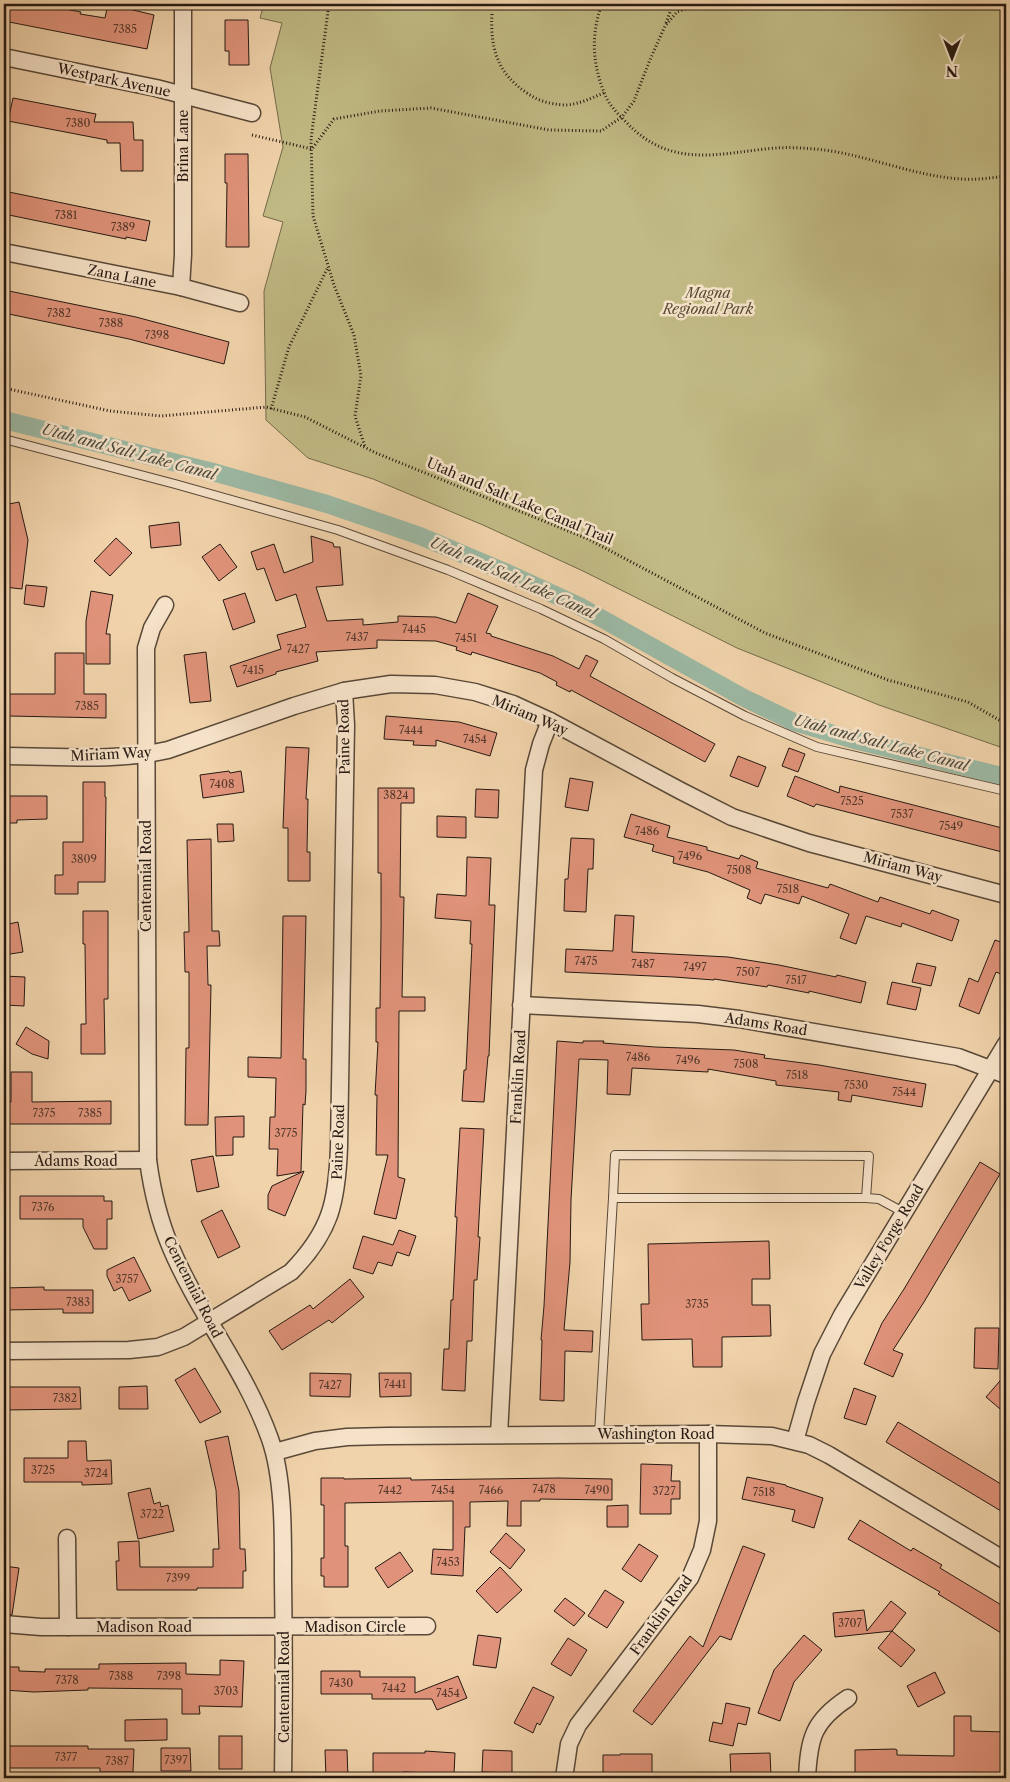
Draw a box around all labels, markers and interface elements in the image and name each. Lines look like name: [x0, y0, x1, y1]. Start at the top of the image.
house number: 7385: [113, 22, 137, 36]
north arrow: [928, 32, 978, 82]
street label: Westpark Avenue: [55, 59, 173, 101]
text: N: [946, 62, 958, 80]
street label: Brina Lane: [174, 109, 192, 182]
house number: 7380: [66, 116, 91, 130]
house number: 7381: [55, 208, 78, 222]
house number: 7389: [111, 220, 135, 234]
street label: Zana Lane: [86, 261, 158, 292]
park label: Magna Regional Park: [662, 284, 754, 318]
house number: 7382: [47, 306, 71, 320]
house number: 7388: [99, 316, 123, 330]
house number: 7398: [145, 328, 169, 342]
water label: Utah and Salt Lake Canal: [40, 419, 221, 485]
street label: Utah and Salt Lake Canal Trail: [424, 453, 616, 549]
water label: Utah and Salt Lake Canal: [427, 532, 601, 624]
house number: 7445: [402, 622, 426, 636]
house number: 7437: [346, 630, 369, 644]
house number: 7451: [455, 631, 477, 645]
house number: 7427: [286, 642, 310, 656]
house number: 7415: [242, 663, 264, 677]
street label: Miriam Way: [489, 691, 571, 739]
house number: 7385: [75, 699, 99, 713]
street label: Paine Road: [334, 699, 354, 775]
water label: Utah and Salt Lake Canal: [792, 710, 973, 776]
house number: 7444: [399, 723, 423, 737]
house number: 7454: [463, 732, 487, 746]
street label: Miriam Way: [70, 743, 152, 765]
house number: 7408: [210, 777, 234, 791]
house number: 3824: [383, 788, 409, 802]
house number: 7525: [840, 794, 864, 808]
house number: 7537: [891, 807, 914, 821]
house number: 7549: [939, 819, 963, 833]
street label: Centennial Road: [137, 820, 155, 932]
house number: 7486: [635, 824, 660, 838]
street label: Miriam Way: [862, 848, 945, 886]
house number: 7496: [678, 849, 703, 863]
house number: 3809: [71, 852, 97, 866]
house number: 7508: [727, 863, 751, 877]
house number: 7518: [777, 882, 799, 896]
house number: 7475: [575, 954, 597, 968]
house number: 7487: [631, 957, 655, 971]
house number: 7497: [683, 960, 707, 974]
house number: 7507: [736, 965, 760, 979]
house number: 7517: [785, 973, 807, 987]
street label: Adams Road: [722, 1008, 809, 1039]
street label: Franklin Road: [507, 1029, 529, 1125]
house number: 7486: [626, 1050, 651, 1064]
house number: 7496: [676, 1053, 701, 1067]
house number: 7508: [734, 1057, 758, 1071]
house number: 7518: [786, 1068, 808, 1082]
house number: 7530: [844, 1078, 868, 1092]
house number: 7544: [892, 1085, 916, 1099]
street label: Paine Road: [328, 1103, 348, 1180]
house number: 7375: [33, 1106, 55, 1120]
house number: 7385: [78, 1106, 102, 1120]
house number: 3775: [275, 1126, 297, 1140]
street label: Adams Road: [33, 1152, 118, 1170]
street label: Valley Forge Road: [850, 1181, 928, 1294]
house number: 7376: [31, 1200, 55, 1214]
street label: Centennial Road: [160, 1233, 227, 1341]
house number: 3757: [116, 1272, 139, 1286]
house number: 7383: [66, 1295, 90, 1309]
house number: 3735: [685, 1297, 709, 1311]
house number: 7441: [384, 1377, 407, 1391]
house number: 7427: [318, 1378, 342, 1392]
house number: 7382: [53, 1391, 77, 1405]
street label: Washington Road: [596, 1425, 715, 1443]
house number: 3725: [31, 1463, 55, 1477]
house number: 3724: [84, 1466, 108, 1480]
house number: 7478: [532, 1482, 556, 1496]
house number: 7442: [378, 1483, 402, 1497]
house number: 7454: [431, 1483, 455, 1497]
house number: 7466: [479, 1483, 504, 1497]
house number: 7490: [585, 1483, 609, 1497]
house number: 3727: [652, 1484, 676, 1498]
house number: 7518: [753, 1485, 775, 1499]
house number: 3722: [140, 1507, 164, 1521]
house number: 7453: [436, 1555, 460, 1569]
house number: 7399: [166, 1571, 190, 1585]
street label: Franklin Road: [626, 1571, 696, 1659]
house number: 3707: [838, 1616, 863, 1630]
street label: Madison Road: [96, 1618, 192, 1636]
street label: Madison Circle: [304, 1618, 406, 1636]
street label: Centennial Road: [275, 1631, 293, 1743]
house number: 7388: [109, 1669, 133, 1683]
house number: 7398: [157, 1669, 181, 1683]
house number: 7378: [55, 1673, 79, 1687]
house number: 7430: [329, 1676, 353, 1690]
house number: 7442: [382, 1681, 406, 1695]
house number: 3703: [214, 1684, 238, 1698]
house number: 7454: [436, 1686, 460, 1700]
house number: 7377: [55, 1750, 78, 1764]
house number: 7397: [164, 1753, 188, 1767]
house number: 7387: [105, 1754, 129, 1768]

